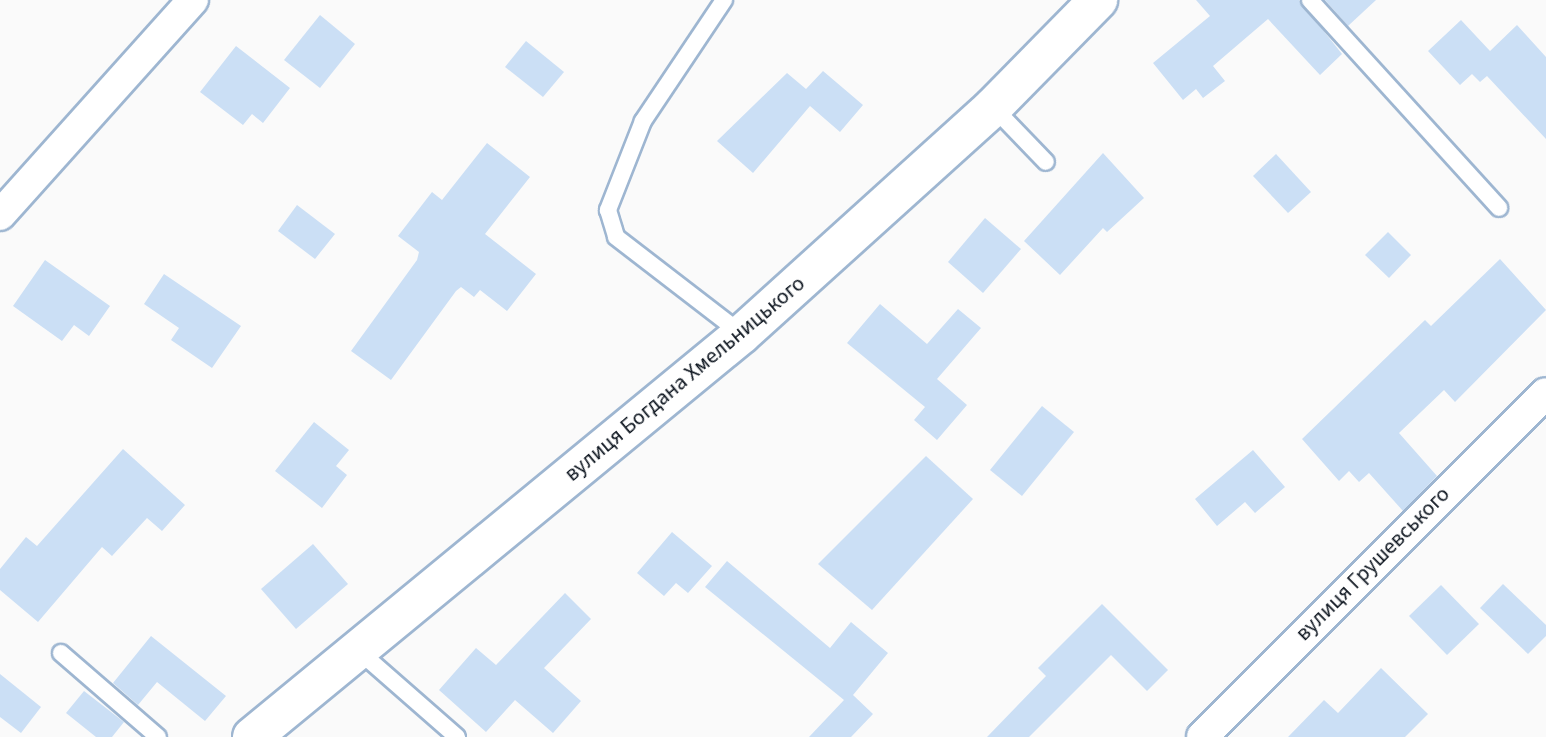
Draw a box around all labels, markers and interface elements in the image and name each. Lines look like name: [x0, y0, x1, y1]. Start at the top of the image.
street label: вулиця Богдана Хмельницького: [559, 271, 811, 487]
street label: вулиця Грушевського: [1290, 481, 1456, 647]

